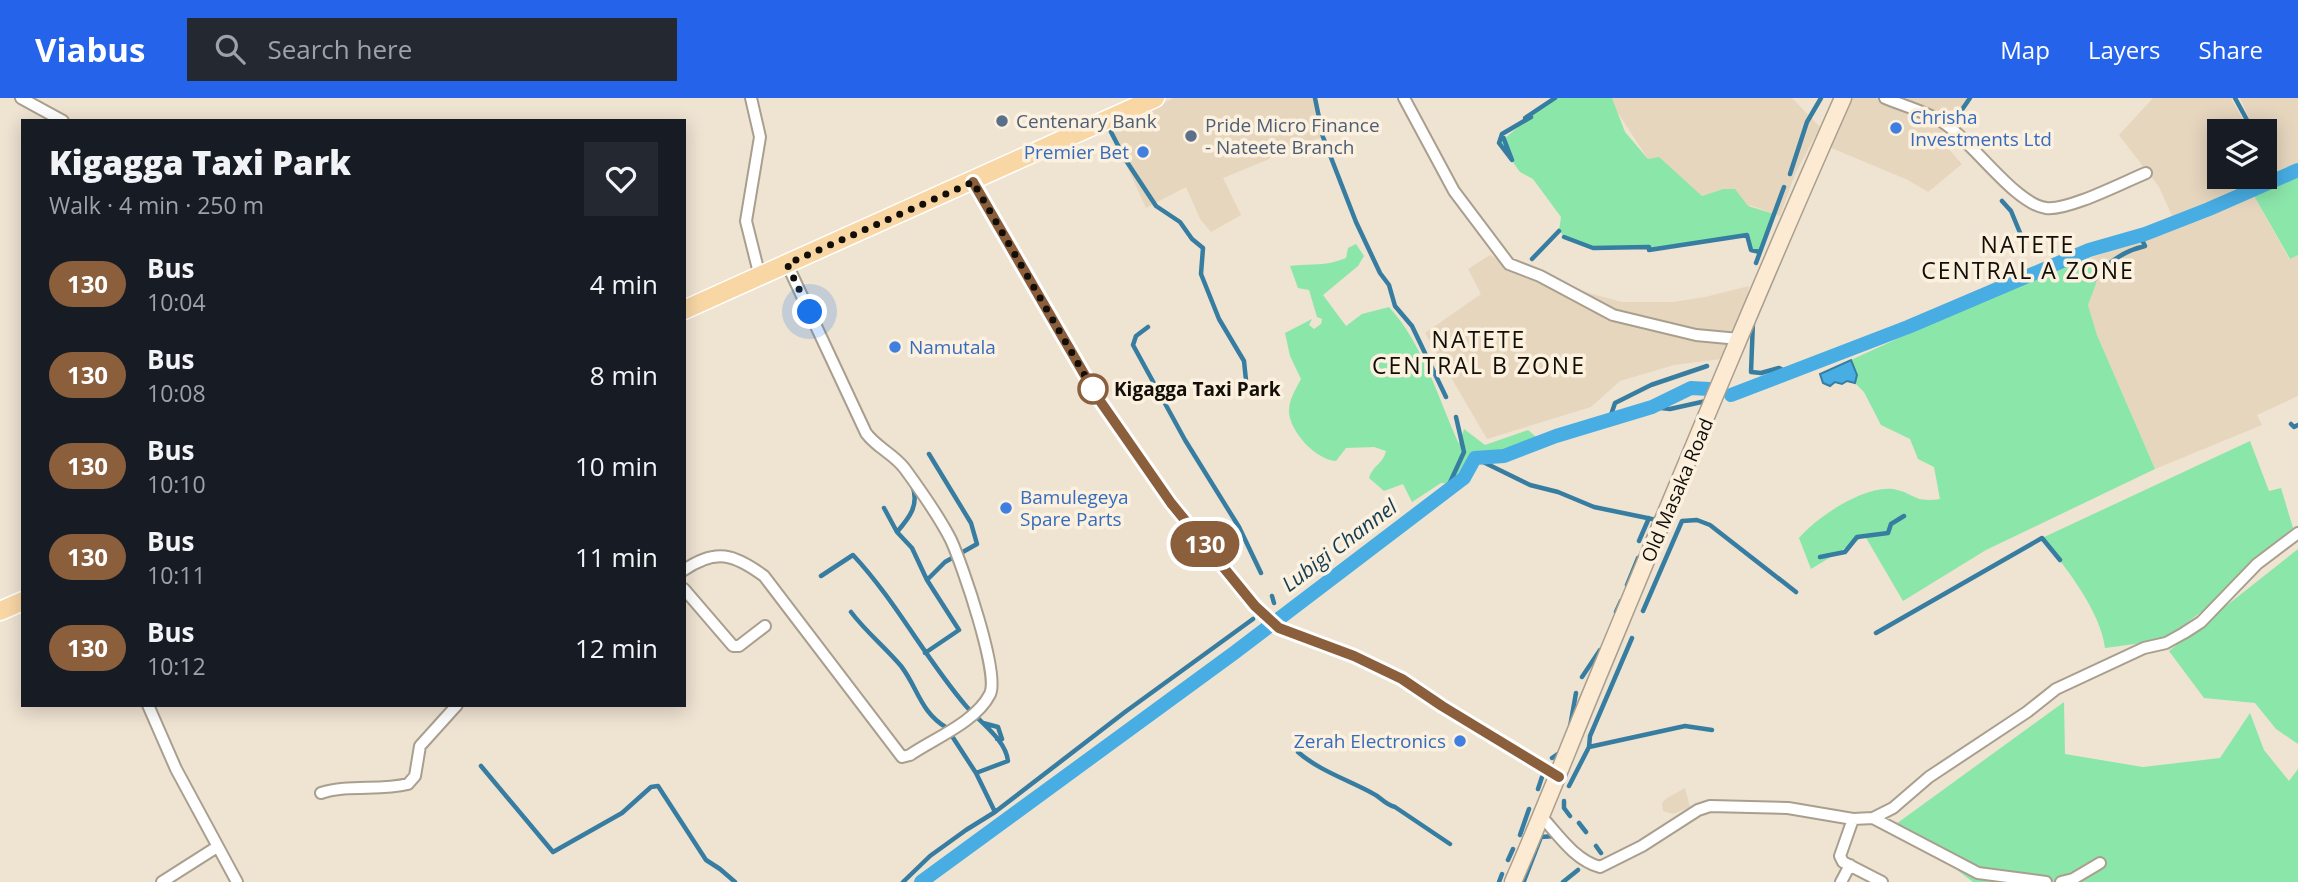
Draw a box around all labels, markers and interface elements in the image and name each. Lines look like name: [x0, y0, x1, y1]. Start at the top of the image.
search box: [187, 18, 677, 81]
text: Viabus: [35, 27, 145, 72]
icon: search: [211, 30, 249, 68]
text: Search here: [267, 31, 412, 67]
text: Map: [2000, 33, 2050, 66]
text: Layers: [2088, 33, 2161, 66]
text: Share: [2199, 33, 2263, 66]
place label: Chrisha Investments Ltd: [1910, 104, 2052, 152]
place label: Centenary Bank: [1016, 108, 1157, 134]
place label: Pride Micro Finance - Nateete Branch: [1205, 112, 1380, 160]
marker: Centenary Bank: [994, 113, 1010, 129]
map controls: [2207, 119, 2277, 189]
button: layers: [2207, 119, 2277, 189]
marker: Chrisha Investments Ltd: [1888, 120, 1904, 136]
marker: Pride Micro Finance - Nateete Branch: [1183, 128, 1199, 144]
place label: Premier Bet: [1024, 139, 1129, 165]
text: Kigagga Taxi Park: [49, 140, 351, 185]
button: heart: [584, 142, 658, 216]
marker: Premier Bet: [1135, 144, 1151, 160]
text: Walk · 4 min · 250 m: [49, 189, 264, 221]
district label: NATETE CENTRAL A ZONE: [1921, 228, 2135, 286]
text: Bus: [147, 250, 194, 286]
text: 4 min: [590, 266, 658, 302]
text: 130: [67, 267, 108, 300]
text: 10:04: [147, 286, 206, 318]
your location: [792, 294, 827, 329]
district label: NATETE CENTRAL B ZONE: [1372, 323, 1586, 381]
place label: Namutala: [909, 334, 996, 360]
marker: Namutala: [887, 339, 903, 355]
text: Bus: [147, 341, 194, 377]
text: 8 min: [590, 357, 658, 393]
text: 130: [67, 358, 108, 391]
marker: Kigagga Taxi Park: [1078, 374, 1108, 404]
place label: Kigagga Taxi Park: [1114, 376, 1281, 402]
text: 10:08: [147, 377, 206, 409]
street label: Old Masaka Road: [1635, 414, 1719, 566]
text: Bus: [147, 432, 194, 468]
text: 10 min: [575, 448, 658, 484]
text: 130: [67, 449, 108, 482]
text: 10:10: [147, 468, 206, 500]
place label: Bamulegeya Spare Parts: [1020, 484, 1129, 532]
water label: Lubigi Channel: [1276, 492, 1403, 598]
marker: Bamulegeya Spare Parts: [998, 500, 1014, 516]
line badge: 130: [1165, 521, 1245, 567]
text: Bus: [147, 523, 194, 559]
text: 130: [1184, 527, 1226, 560]
text: 11 min: [575, 539, 658, 575]
text: 130: [67, 540, 108, 573]
text: 10:11: [147, 559, 206, 591]
text: Bus: [147, 614, 194, 650]
text: 12 min: [575, 630, 658, 666]
text: 130: [67, 631, 108, 664]
text: 10:12: [147, 650, 206, 682]
place label: Zerah Electronics: [1294, 728, 1446, 754]
marker: Zerah Electronics: [1452, 733, 1468, 749]

